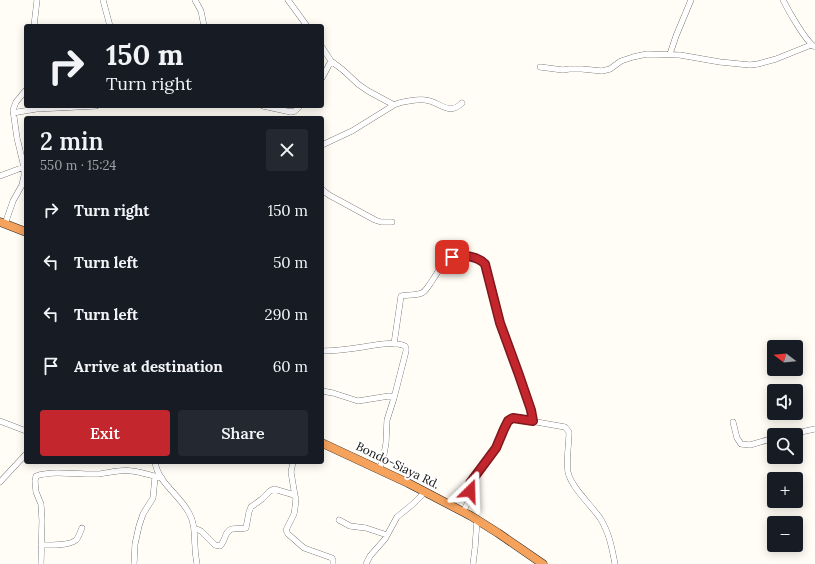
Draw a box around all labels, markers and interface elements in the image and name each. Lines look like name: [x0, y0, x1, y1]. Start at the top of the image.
text: 150 m: [106, 37, 183, 73]
icon: right: [40, 40, 92, 92]
text: Turn right: [106, 72, 192, 95]
text: 2 min: [40, 126, 104, 157]
button: close: [266, 129, 308, 171]
text: 550 m · 15:24: [40, 157, 116, 174]
icon: right: [40, 199, 62, 221]
text: Turn right: [74, 201, 150, 220]
text: 150 m: [268, 201, 308, 220]
pin: [435, 240, 469, 274]
icon: arrive: [441, 246, 463, 268]
icon: left: [40, 251, 62, 273]
text: Turn left: [74, 253, 138, 272]
text: 50 m: [273, 253, 308, 272]
icon: left: [40, 303, 62, 325]
text: Turn left: [74, 305, 138, 324]
text: 290 m: [265, 305, 308, 324]
north arrow: [767, 340, 803, 376]
map controls: [767, 340, 803, 552]
icon: arrive: [40, 355, 62, 377]
text: Arrive at destination: [74, 357, 223, 376]
text: 60 m: [273, 357, 308, 376]
button: sound: [767, 384, 803, 420]
button: Exit: [40, 410, 170, 456]
button: Share: [178, 410, 308, 456]
button: search: [767, 428, 803, 464]
street label: Bondo-Siaya Rd.: [354, 438, 442, 492]
position arrow: [449, 470, 491, 512]
button: +: [767, 472, 803, 508]
button: −: [767, 516, 803, 552]

